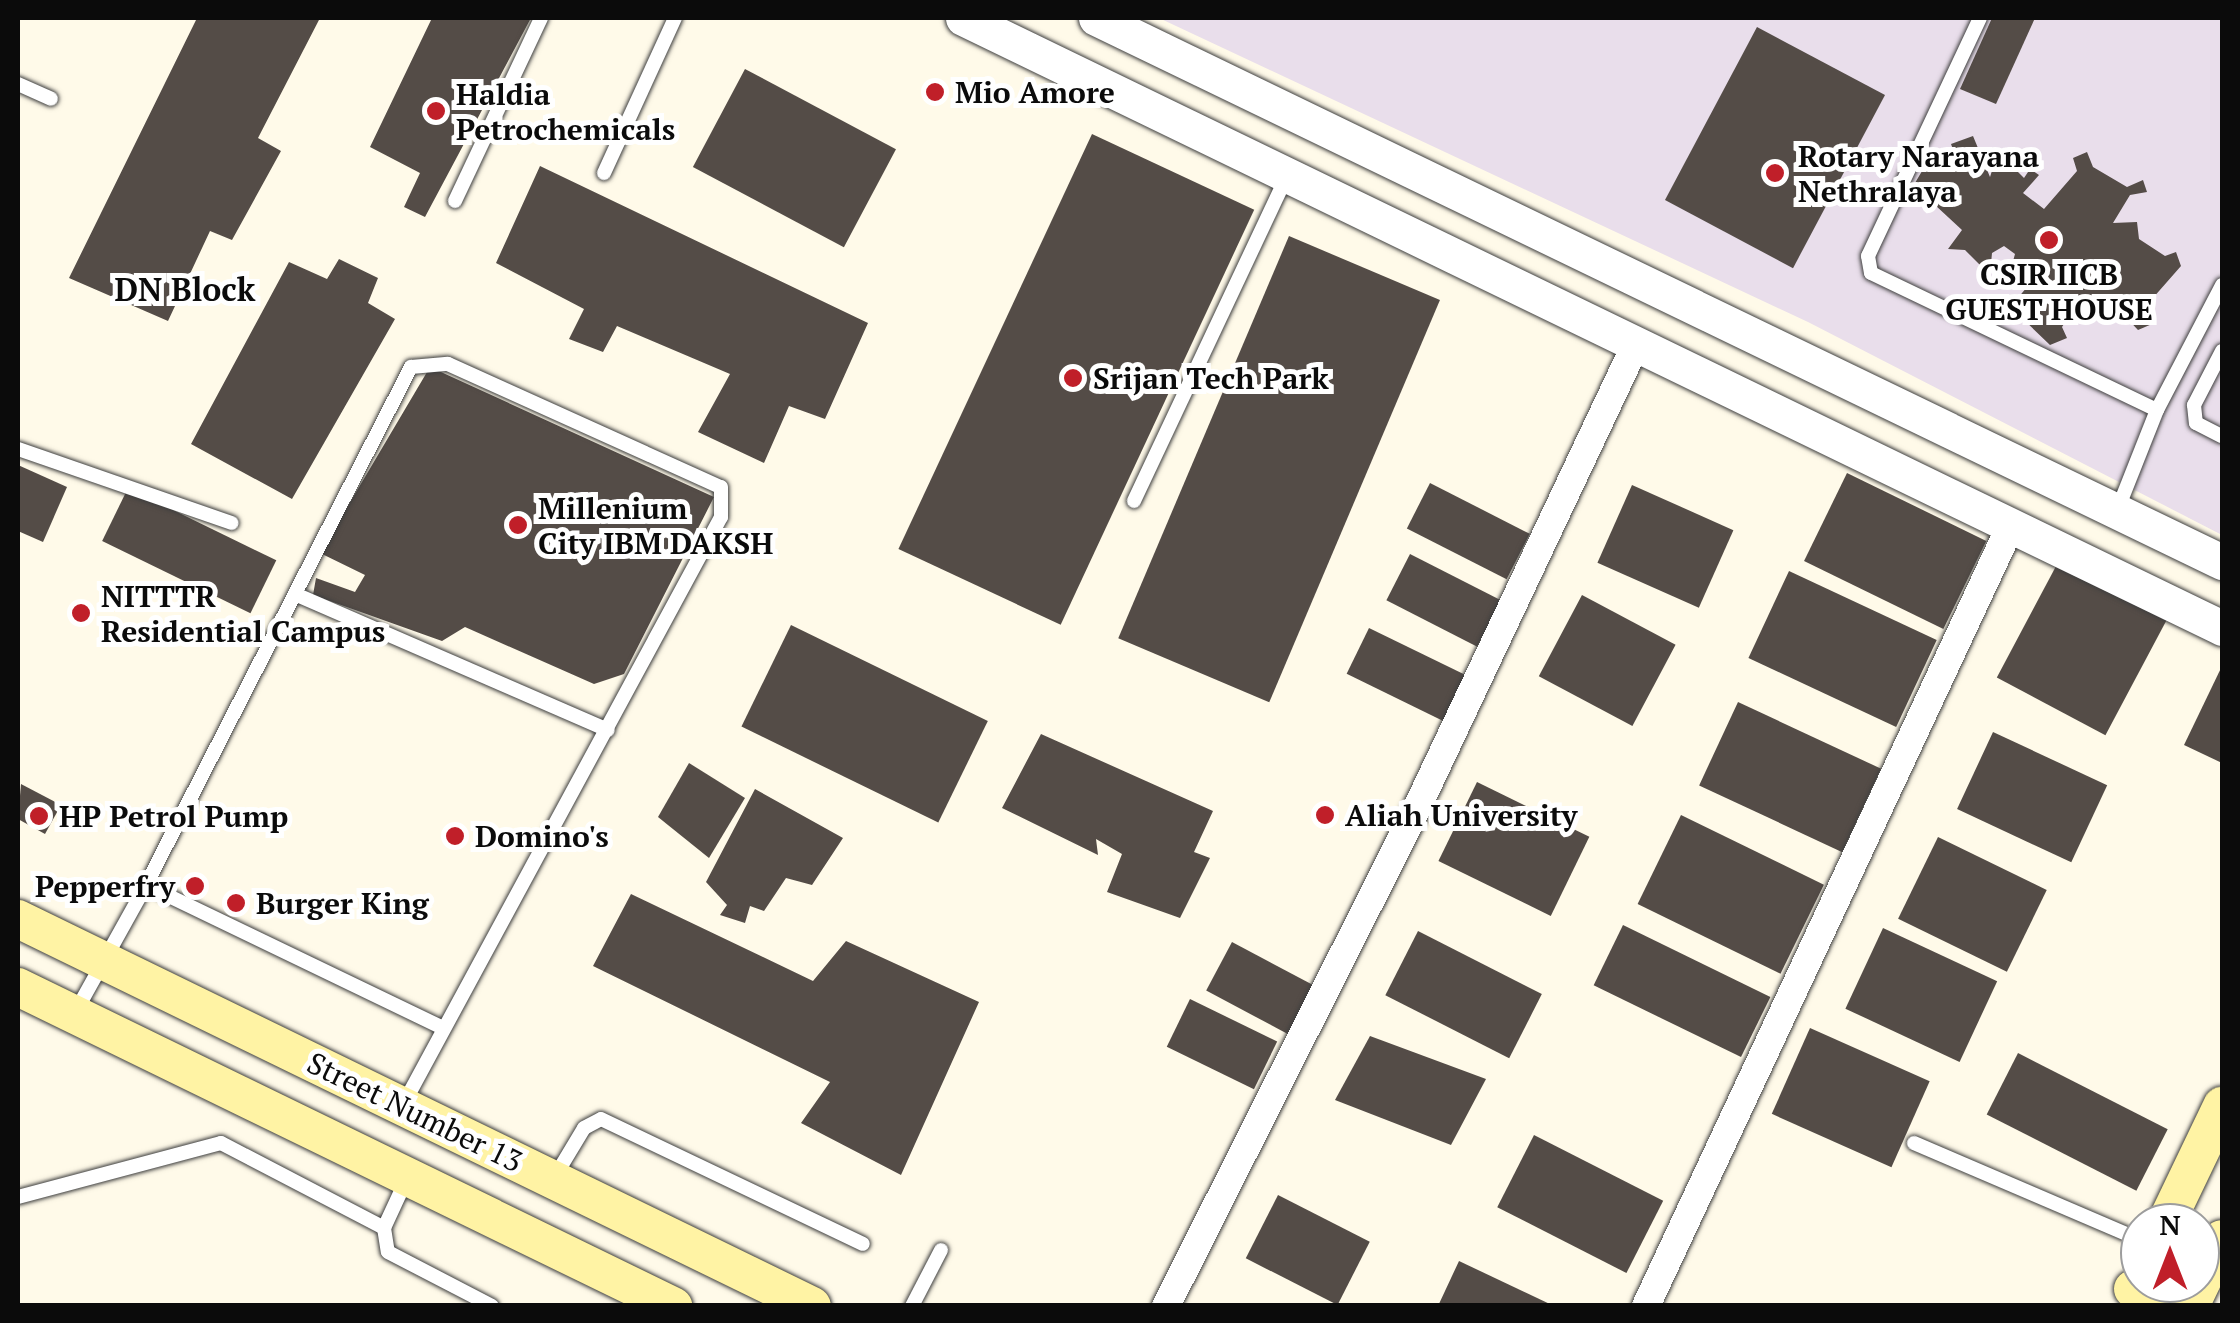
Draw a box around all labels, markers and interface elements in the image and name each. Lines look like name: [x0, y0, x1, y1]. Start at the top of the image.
place label: Mio Amore: [955, 74, 1115, 110]
place label: Haldia Petrochemicals: [456, 76, 675, 146]
marker: Mio Amore: [924, 81, 946, 103]
marker: Haldia Petrochemicals: [425, 100, 447, 122]
place label: Rotary Narayana Nethralaya: [1798, 138, 2039, 208]
marker: Rotary Narayana Nethralaya: [1762, 160, 1788, 186]
marker: CSIR IICB GUEST HOUSE: [2038, 229, 2060, 251]
place label: CSIR IICB GUEST HOUSE: [1945, 256, 2153, 326]
district label: DN Block: [115, 270, 255, 308]
place label: Srijan Tech Park: [1093, 360, 1329, 396]
marker: Srijan Tech Park: [1062, 367, 1084, 389]
place label: Millenium City IBM DAKSH: [538, 490, 773, 560]
marker: Millenium City IBM DAKSH: [507, 514, 529, 536]
place label: NITTTR Residential Campus: [101, 578, 385, 648]
marker: NITTTR Residential Campus: [70, 602, 92, 624]
place label: Aliah University: [1345, 797, 1577, 833]
place label: HP Petrol Pump: [59, 798, 288, 834]
marker: Aliah University: [1314, 804, 1336, 826]
marker: HP Petrol Pump: [28, 805, 50, 827]
place label: Domino's: [475, 818, 609, 854]
marker: Domino's: [444, 825, 466, 847]
place label: Pepperfry: [35, 868, 175, 904]
marker: Pepperfry: [184, 875, 206, 897]
place label: Burger King: [256, 885, 429, 921]
marker: Burger King: [225, 892, 247, 914]
street label: Street Number 13: [302, 1044, 528, 1180]
north arrow: [2120, 1203, 2220, 1303]
text: N: [2159, 1206, 2181, 1243]

